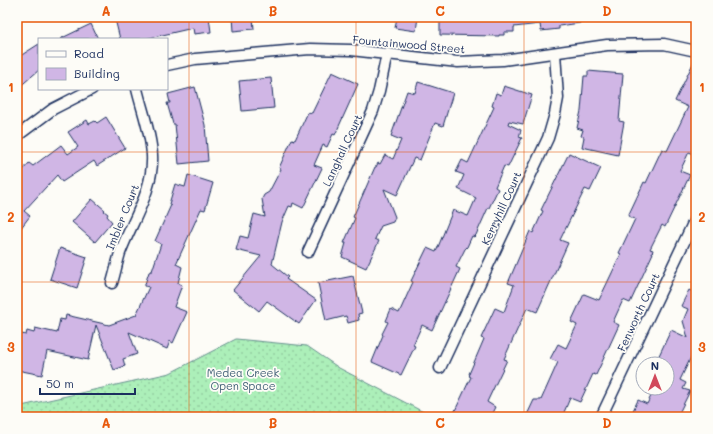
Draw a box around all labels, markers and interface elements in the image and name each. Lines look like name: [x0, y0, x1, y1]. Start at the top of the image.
text: A: [101, 2, 111, 19]
text: B: [269, 2, 278, 19]
text: C: [435, 2, 445, 19]
text: D: [602, 2, 612, 19]
street label: Fountainwood Street: [352, 32, 466, 56]
legend: [38, 38, 168, 90]
text: Road: [74, 45, 104, 61]
text: Building: [74, 65, 120, 81]
text: 1: [8, 78, 14, 95]
text: 1: [699, 78, 705, 95]
street label: Langhall Court: [319, 111, 365, 189]
street label: Kerryhill Court: [477, 169, 525, 247]
street label: Imbler Court: [102, 182, 142, 252]
text: 2: [7, 208, 15, 225]
text: 2: [698, 208, 706, 225]
street label: Fenworth Court: [613, 270, 663, 354]
text: 3: [7, 338, 15, 355]
text: 3: [698, 338, 706, 355]
north arrow: [635, 356, 675, 396]
text: N: [651, 358, 659, 373]
park label: Medea Creek Open Space: [207, 365, 279, 393]
scale bar: [40, 370, 135, 396]
text: 50 m: [46, 375, 74, 391]
text: A: [101, 414, 111, 431]
text: B: [269, 414, 278, 431]
text: C: [435, 414, 445, 431]
text: D: [602, 414, 612, 431]

